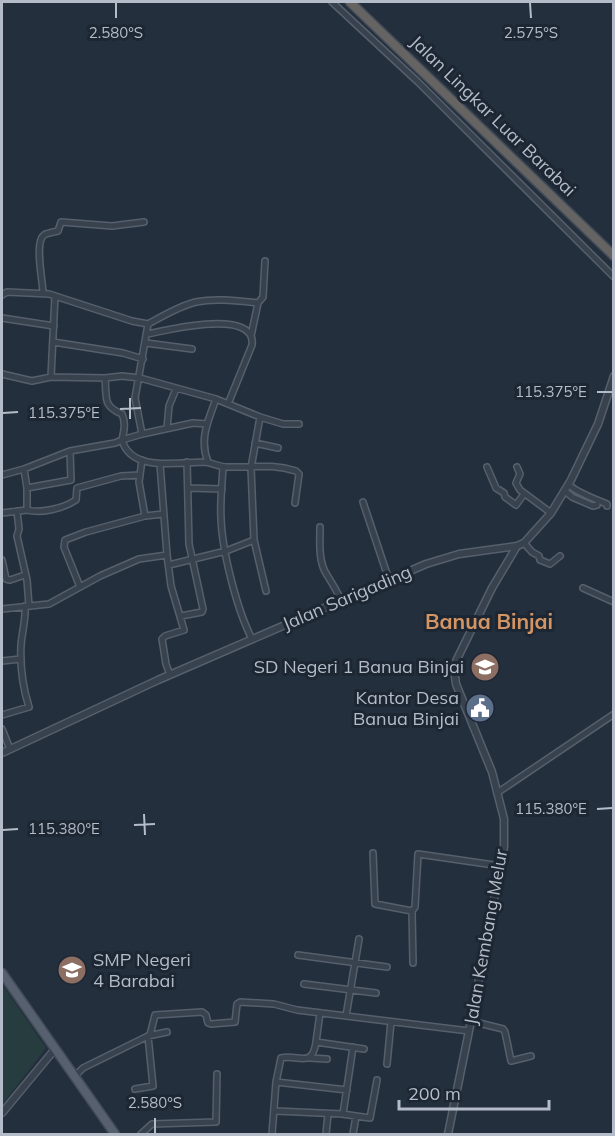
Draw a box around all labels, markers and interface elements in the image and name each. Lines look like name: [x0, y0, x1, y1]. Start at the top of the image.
text: 2.580°S: [89, 23, 143, 42]
text: 2.575°S: [504, 23, 558, 42]
street label: Jalan Lingkar Luar Barabai: [406, 30, 581, 201]
text: 115.375°E: [515, 382, 587, 401]
text: 115.375°E: [28, 403, 100, 422]
street label: Jalan Sarigading: [279, 560, 415, 635]
district label: Banua Binjai: [425, 608, 553, 634]
school or university icon: SD Negeri 1 Banua Binjai: [469, 651, 501, 683]
place label: SD Negeri 1 Banua Binjai: [254, 655, 464, 678]
place label: Kantor Desa Banua Binjai: [353, 686, 459, 730]
public building icon: Kantor Desa Banua Binjai: [464, 692, 496, 724]
text: 115.380°E: [515, 799, 587, 818]
text: 115.380°E: [28, 819, 100, 838]
street label: Jalan Kembang Melur: [459, 847, 512, 1027]
place label: SMP Negeri 4 Barabai: [93, 948, 191, 992]
school or university icon: SMP Negeri 4 Barabai: [56, 954, 88, 986]
scale bar: [399, 1073, 549, 1111]
text: 200 m: [408, 1082, 461, 1105]
text: 2.580°S: [128, 1093, 182, 1112]

